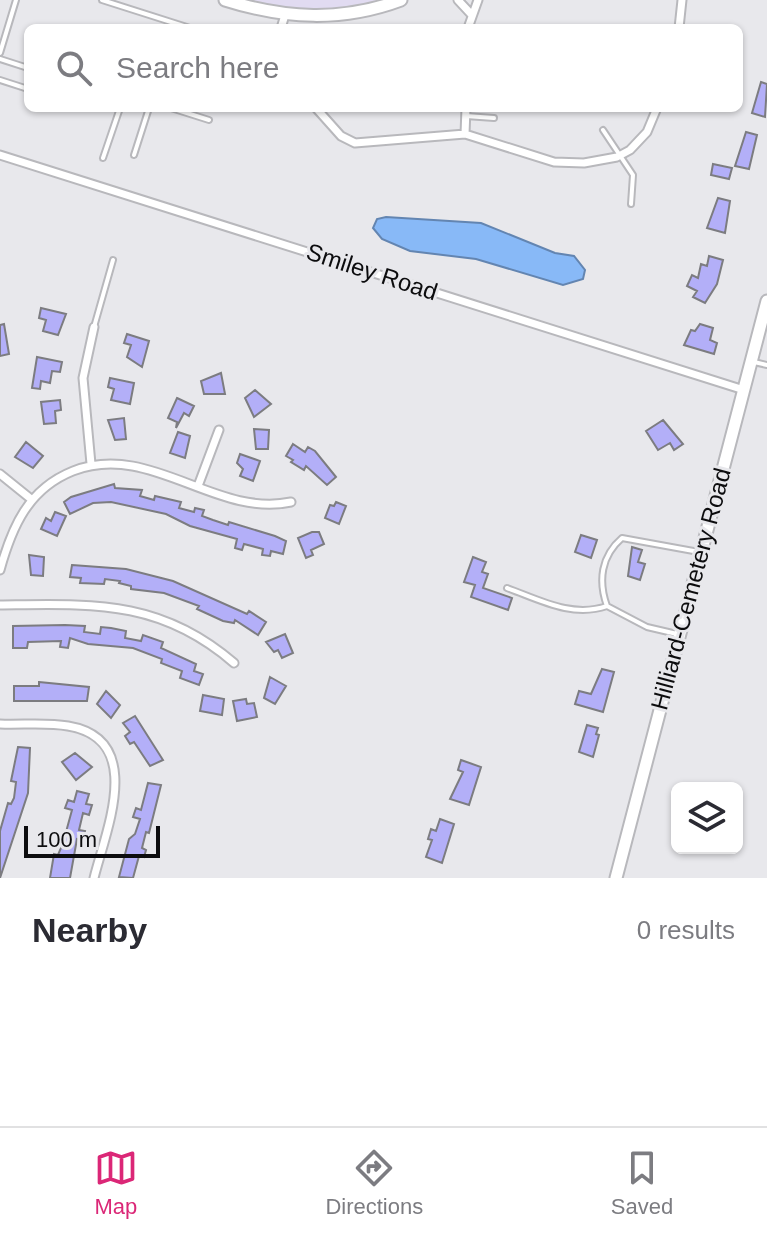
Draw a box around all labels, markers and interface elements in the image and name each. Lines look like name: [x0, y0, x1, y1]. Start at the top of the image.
search box: [24, 24, 743, 112]
icon: search: [52, 46, 96, 90]
text: Search here: [116, 51, 279, 84]
street label: Smiley Road: [303, 238, 441, 305]
street label: Hilliard-Cemetery Road: [645, 465, 736, 713]
map controls: [671, 782, 743, 854]
button: layers: [671, 782, 743, 854]
scale bar: [24, 822, 160, 858]
text: 100 m: [36, 827, 97, 852]
text: Nearby: [32, 911, 147, 949]
text: 0 results: [637, 915, 735, 945]
tab: Map: [94, 1146, 138, 1220]
tab: Directions: [325, 1146, 423, 1220]
tab: Saved: [611, 1146, 673, 1220]

